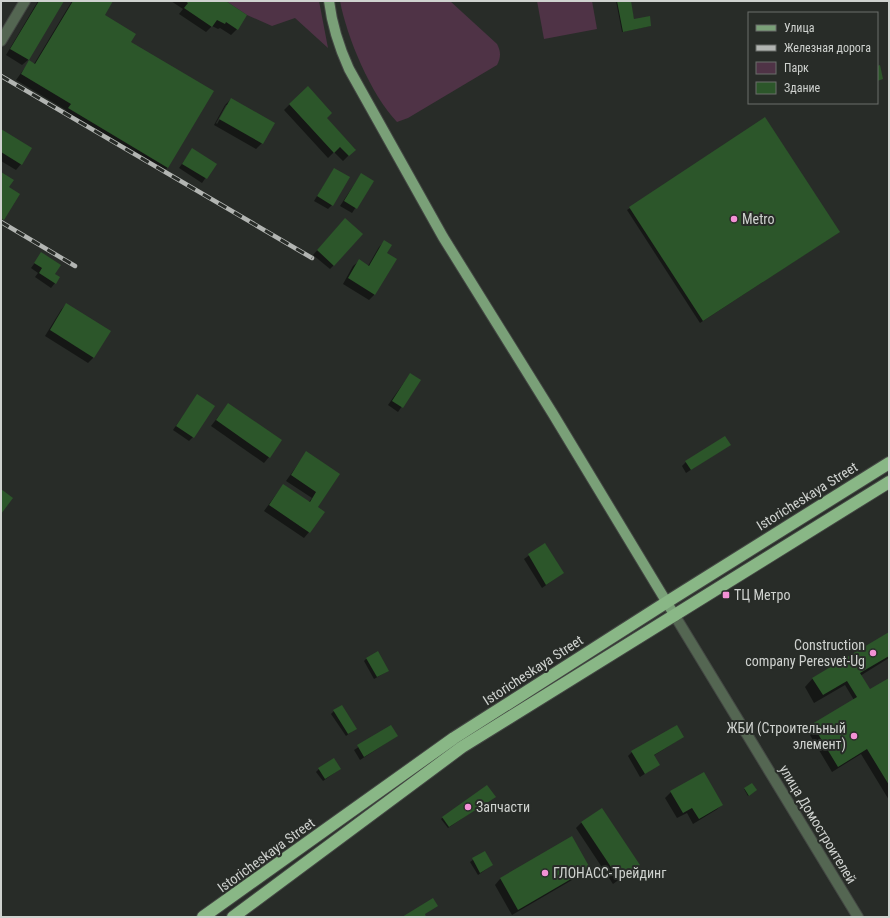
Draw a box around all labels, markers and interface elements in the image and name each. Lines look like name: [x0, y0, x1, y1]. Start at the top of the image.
legend: [748, 12, 878, 104]
text: Улица: [784, 21, 815, 35]
text: Железная дорога: [784, 41, 871, 55]
text: Парк: [784, 61, 809, 75]
text: Здание: [784, 81, 821, 95]
place label: Metro: [742, 211, 774, 227]
marker: Metro: [729, 214, 739, 224]
street label: Istoricheskaya Street: [754, 458, 860, 534]
place label: ТЦ Метро: [734, 587, 790, 603]
marker: ТЦ Метро: [721, 590, 731, 600]
street label: Istoricheskaya Street: [480, 632, 586, 708]
place label: Construction company Peresvet-Ug: [745, 637, 865, 669]
marker: Construction company Peresvet-Ug: [868, 648, 878, 658]
place label: ЖБИ (Строительный элемент): [726, 720, 846, 753]
marker: ЖБИ (Строительный элемент): [849, 731, 859, 741]
street label: улица Домостроителей: [776, 762, 860, 886]
place label: Запчасти: [476, 799, 530, 815]
marker: Запчасти: [463, 802, 473, 812]
street label: Istoricheskaya Street: [214, 814, 318, 896]
place label: ГЛОНАСС-Трейдинг: [553, 865, 666, 881]
marker: ГЛОНАСС-Трейдинг: [540, 868, 550, 878]

